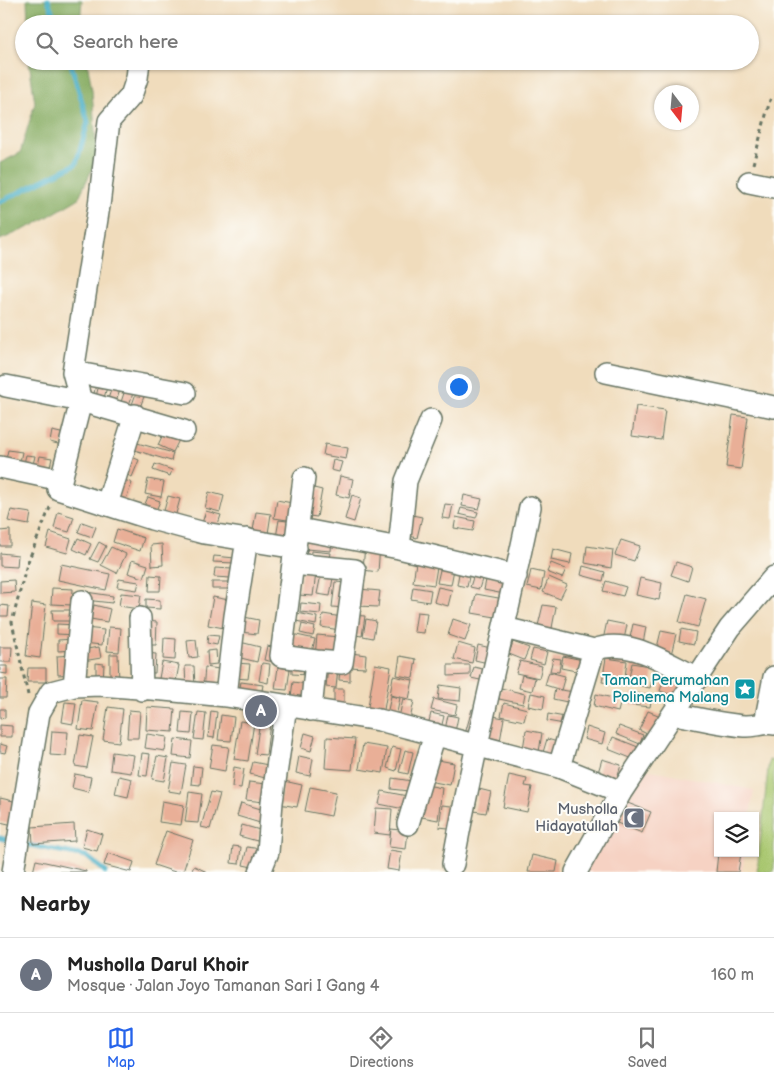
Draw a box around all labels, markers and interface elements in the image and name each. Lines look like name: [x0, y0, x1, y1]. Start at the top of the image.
search box: [15, 15, 759, 70]
icon: search: [33, 29, 61, 57]
text: Search here: [73, 31, 178, 54]
north arrow: [654, 85, 699, 130]
your location: [446, 374, 472, 400]
place label: Taman Perumahan Polinema Malang: [602, 671, 729, 707]
place icon: Taman Perumahan Polinema Malang: [733, 677, 757, 701]
pin: A: [245, 692, 277, 730]
place label: Musholla Hidayatullah: [535, 800, 618, 836]
mosque icon: Musholla Hidayatullah: [622, 806, 646, 830]
map controls: [714, 812, 759, 857]
button: layers: [714, 812, 759, 857]
text: Nearby: [20, 892, 90, 917]
text: Musholla Darul Khoir: [67, 954, 249, 977]
text: A: [31, 966, 41, 985]
text: 160 m: [711, 966, 754, 985]
text: Mosque · Jalan Joyo Tamanan Sari I Gang 4: [67, 977, 380, 996]
tab: Map: [107, 1024, 135, 1071]
tab: Directions: [349, 1024, 414, 1071]
tab: Saved: [628, 1024, 667, 1071]

